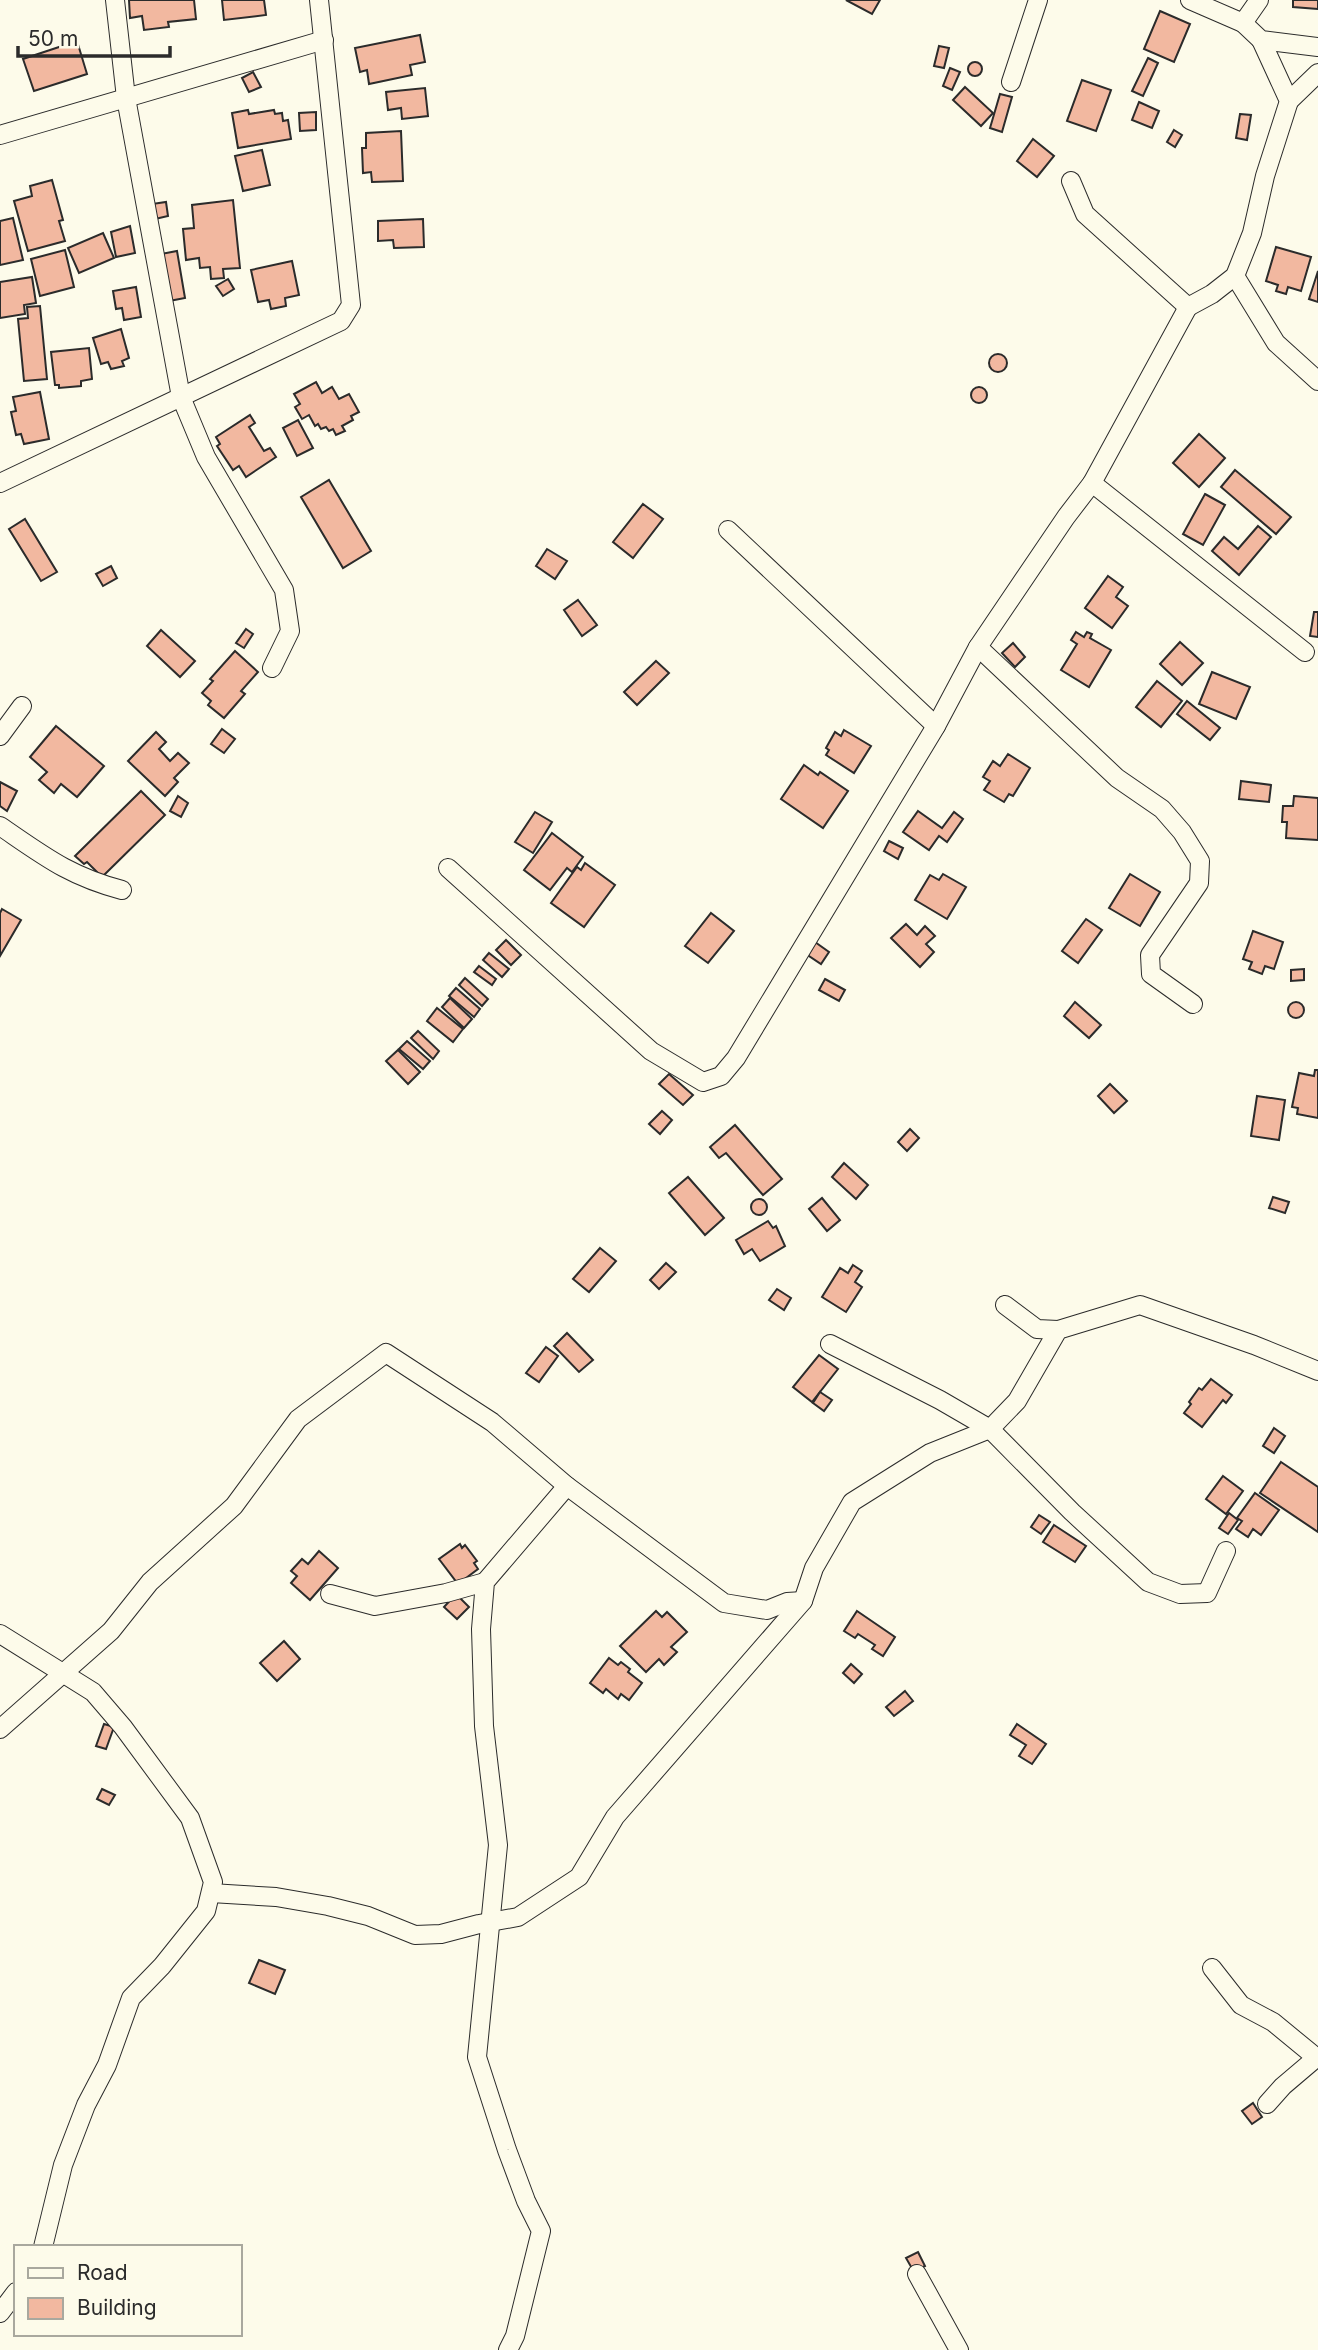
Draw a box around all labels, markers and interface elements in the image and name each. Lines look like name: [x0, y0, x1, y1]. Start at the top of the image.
scale bar: [18, 14, 170, 58]
text: 50 m: [28, 26, 78, 51]
legend: [14, 2245, 242, 2336]
text: Road: [77, 2260, 128, 2285]
text: Building: [77, 2295, 157, 2320]

